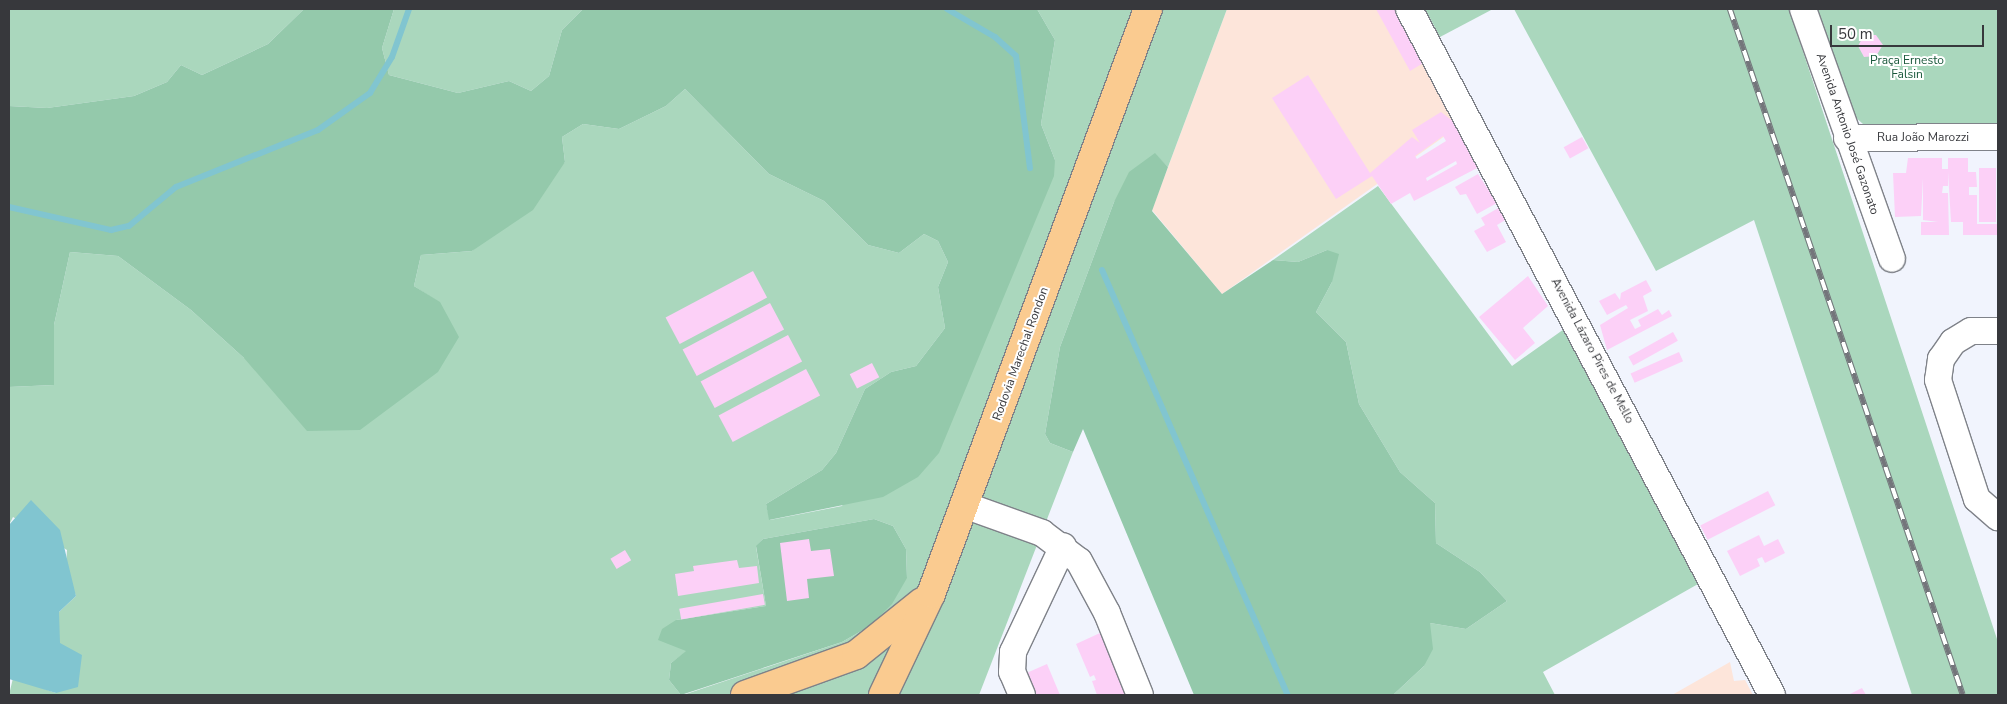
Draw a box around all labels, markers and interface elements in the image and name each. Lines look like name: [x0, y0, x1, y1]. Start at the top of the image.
scale bar: [1832, 15, 1986, 47]
text: 50 m: [1838, 24, 1873, 44]
street label: Avenida Antonio José Gazonato: [1813, 51, 1881, 217]
park label: Praça Ernesto Falsin: [1870, 54, 1944, 82]
street label: Rua João Marozzi: [1877, 131, 1969, 145]
street label: Avenida Lázaro Pires de Mello: [1548, 276, 1636, 426]
street label: Rodovia Marechal Rondon: [990, 285, 1052, 423]

